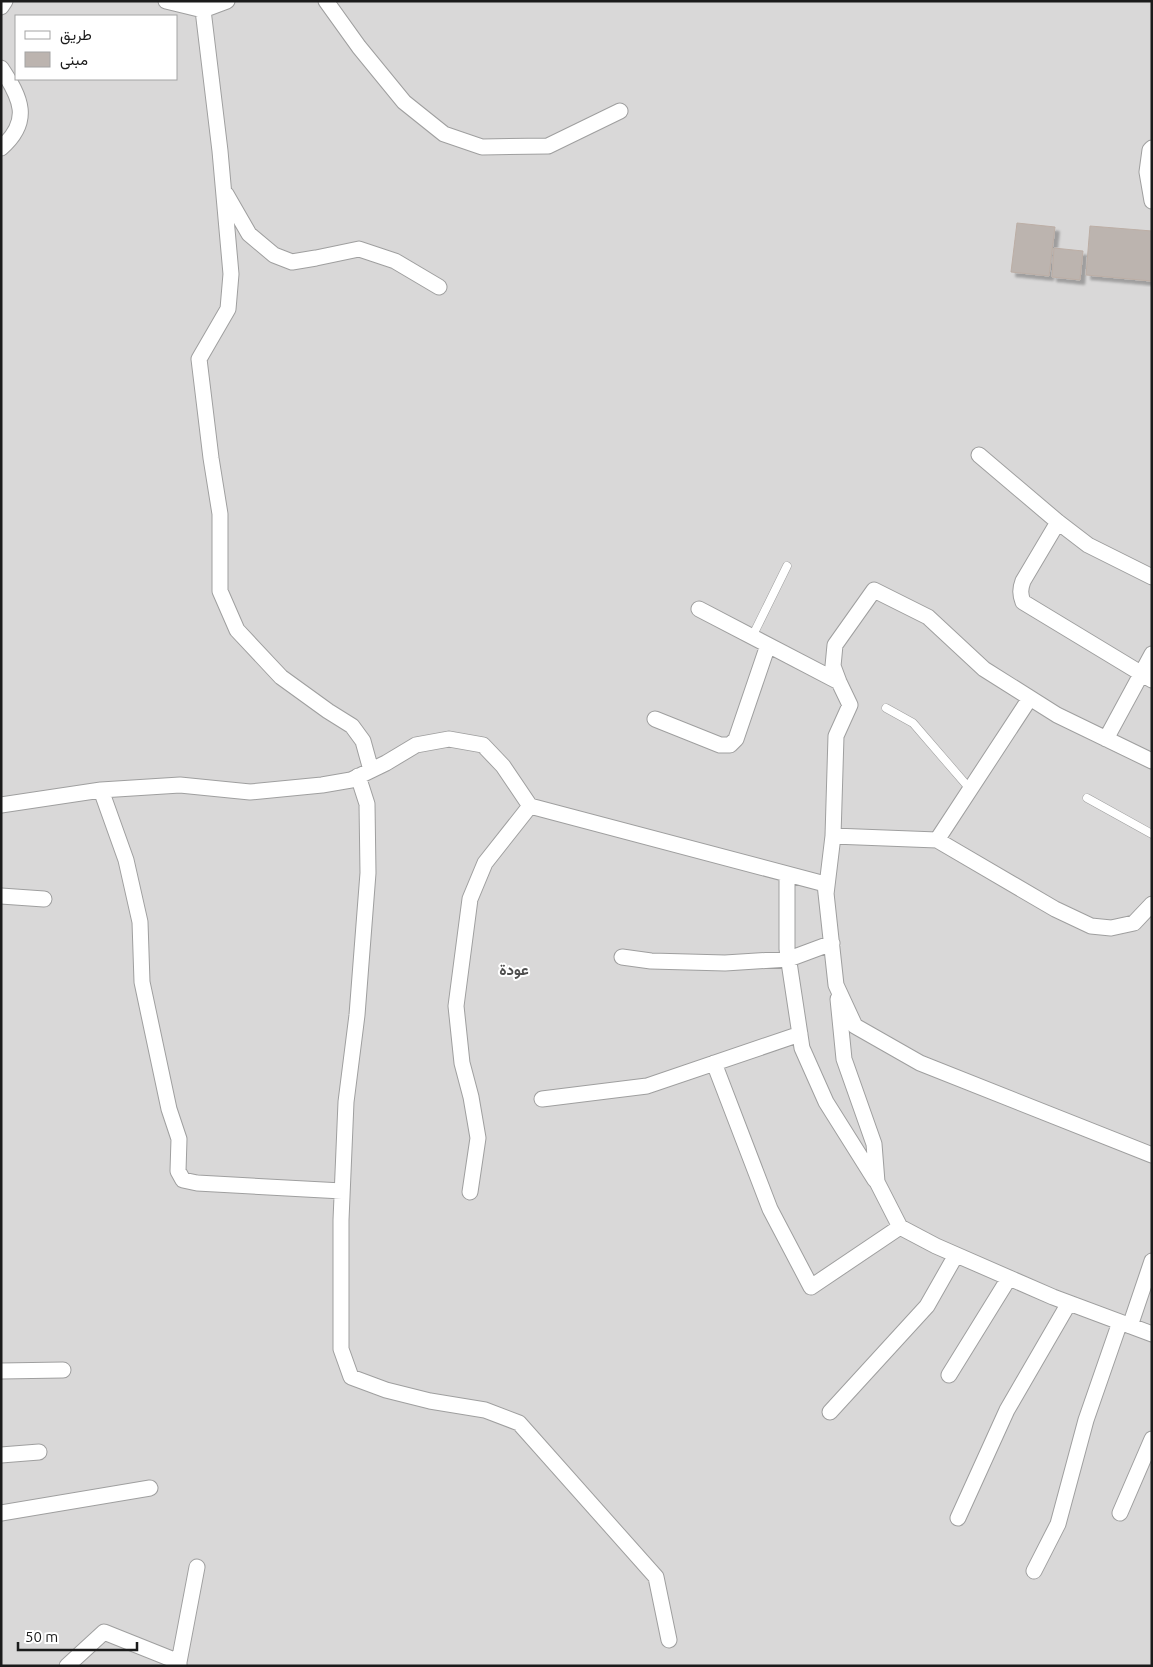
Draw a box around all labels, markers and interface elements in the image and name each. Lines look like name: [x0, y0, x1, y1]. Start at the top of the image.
legend: [15, 15, 178, 80]
text: طريق: [60, 26, 92, 45]
text: مبنى: [60, 51, 88, 70]
district label: عودة: [499, 961, 529, 979]
scale bar: [18, 1620, 136, 1652]
text: 50 m: [25, 1628, 58, 1645]

